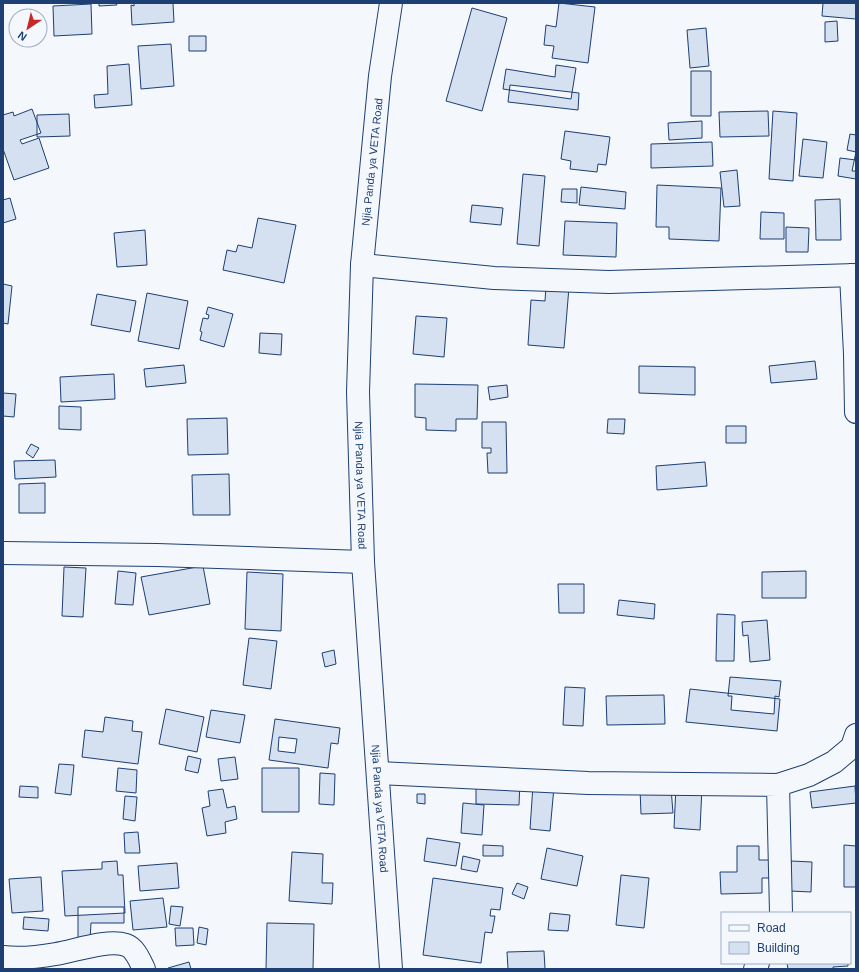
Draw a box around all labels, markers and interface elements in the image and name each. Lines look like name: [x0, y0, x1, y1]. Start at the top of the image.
north arrow: [8, 8, 48, 48]
text: N: [16, 29, 29, 43]
street label: Njia Panda ya VETA Road: [359, 98, 385, 226]
street label: Njia Panda ya VETA Road: [353, 421, 369, 550]
street label: Njia Panda ya VETA Road: [370, 744, 390, 873]
legend: [721, 912, 851, 964]
text: Road: [757, 921, 786, 935]
text: Building: [757, 941, 800, 955]

